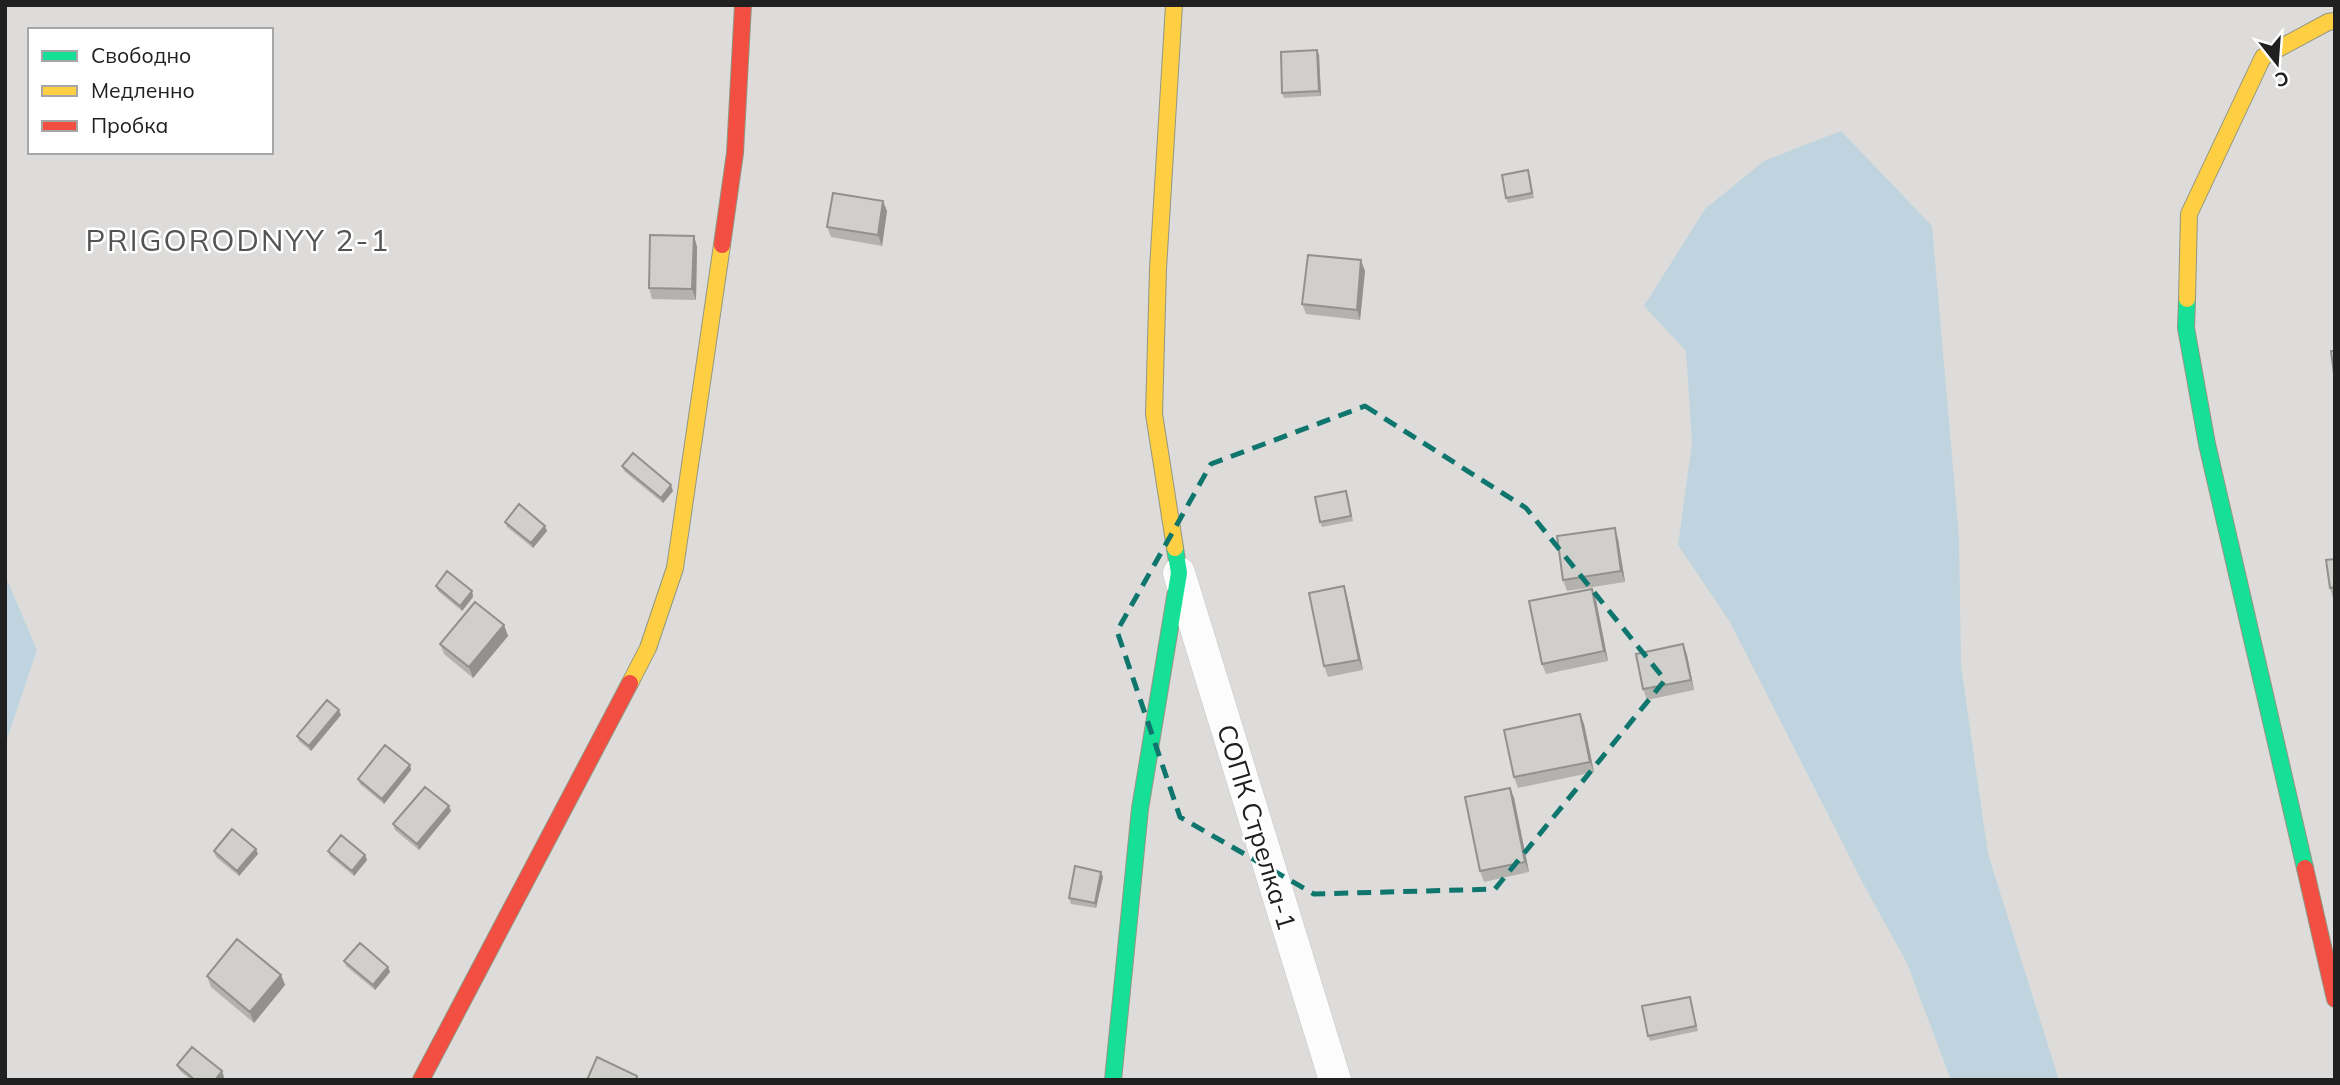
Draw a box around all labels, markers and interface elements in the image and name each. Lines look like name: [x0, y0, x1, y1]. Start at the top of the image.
legend: [28, 28, 273, 154]
north arrow: [2242, 28, 2312, 98]
text: Свободно: [91, 42, 191, 68]
text: С: [2272, 66, 2292, 93]
text: Медленно: [91, 77, 195, 103]
text: Пробка: [91, 112, 168, 138]
district label: PRIGORODNYY 2-1: [86, 221, 390, 259]
street label: СОПК Стрелка-1: [1210, 720, 1304, 934]

